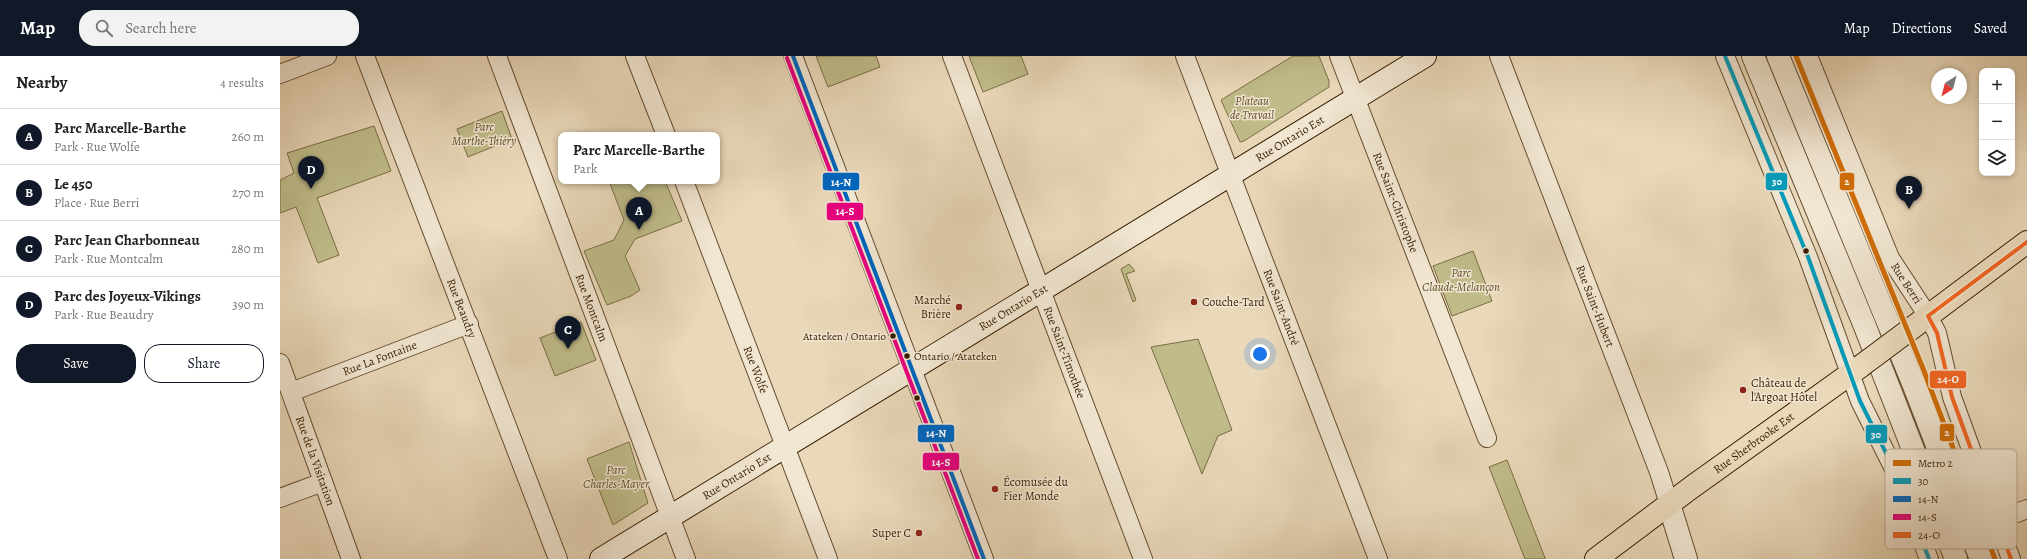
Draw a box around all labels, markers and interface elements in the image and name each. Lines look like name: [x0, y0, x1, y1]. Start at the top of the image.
search box: [79, 10, 359, 46]
text: Map: [20, 15, 55, 41]
icon: search: [93, 17, 115, 39]
text: Search here: [125, 18, 197, 38]
text: Map: [1844, 19, 1870, 38]
text: Directions: [1892, 19, 1952, 38]
text: Saved: [1974, 19, 2007, 38]
north arrow: [1931, 68, 1967, 104]
map controls: [1979, 68, 2015, 176]
button: +: [1979, 68, 2015, 104]
text: Nearby: [16, 71, 67, 94]
text: 4 results: [220, 74, 264, 91]
park label: Plateau de Travail: [1230, 93, 1274, 123]
button: −: [1979, 104, 2015, 140]
street label: Rue Ontario Est: [1252, 111, 1327, 166]
text: Parc Marcelle-Barthe: [54, 118, 186, 138]
park label: Parc Marthe-Thiéry: [452, 119, 517, 149]
text: A: [25, 128, 33, 145]
text: 260 m: [231, 128, 264, 145]
popup: [558, 132, 720, 184]
text: Park · Rue Wolfe: [54, 138, 140, 155]
text: Parc Marcelle-Barthe: [573, 140, 705, 160]
button: layers: [1979, 140, 2015, 176]
street label: Rue Saint-Christophe: [1369, 150, 1422, 255]
pin: D: [298, 156, 324, 189]
text: Park: [573, 160, 597, 177]
line badge: 14-N: [822, 172, 860, 191]
line badge: 30: [1765, 172, 1788, 191]
line badge: 2: [1839, 172, 1855, 191]
text: Le 450: [54, 174, 93, 194]
text: 30: [1772, 174, 1783, 189]
text: 2: [1844, 174, 1850, 189]
text: 14-N: [831, 175, 851, 190]
pin: B: [1896, 176, 1922, 209]
text: B: [25, 184, 33, 201]
text: 270 m: [232, 184, 264, 201]
text: Place · Rue Berri: [54, 194, 139, 211]
pin: A: [626, 197, 652, 230]
line badge: 14-S: [826, 202, 864, 221]
text: 14-S: [836, 204, 855, 219]
text: Parc Jean Charbonneau: [54, 230, 200, 250]
text: C: [25, 240, 33, 257]
text: 280 m: [231, 240, 264, 257]
unlabelled marker: [1801, 246, 1811, 256]
text: Park · Rue Montcalm: [54, 250, 163, 267]
street label: Rue Berri: [1887, 259, 1926, 307]
street label: Rue Saint-Hubert: [1572, 263, 1618, 350]
park label: Parc Claude-Melançon: [1422, 265, 1500, 295]
street label: Rue Saint-André: [1259, 267, 1303, 348]
street label: Rue Montcalm: [572, 272, 612, 344]
street label: Rue Beaudry: [443, 276, 481, 341]
street label: Rue Ontario Est: [976, 280, 1051, 334]
text: Parc des Joyeux-Vikings: [54, 286, 201, 306]
place label: Marché Brière: [914, 292, 951, 322]
place label: Couche-Tard: [1202, 294, 1265, 310]
text: D: [24, 296, 34, 313]
text: 390 m: [232, 296, 264, 313]
marker: Couche-Tard: [1189, 297, 1199, 307]
marker: Marché Brière: [954, 302, 964, 312]
street label: Rue Saint-Timothée: [1040, 304, 1089, 401]
text: Park · Rue Beaudry: [54, 306, 154, 323]
pin: C: [555, 316, 581, 349]
place label: Atateken / Ontario: [802, 329, 887, 344]
marker: Atateken / Ontario: [888, 331, 898, 341]
street label: Rue La Fontaine: [340, 337, 419, 380]
button: Save: [16, 344, 136, 383]
button: Share: [144, 344, 264, 383]
street label: Rue Wolfe: [740, 344, 772, 396]
your location: [1250, 344, 1270, 364]
place label: Ontario / Atateken: [914, 349, 997, 364]
marker: Ontario / Atateken: [902, 351, 912, 361]
line badge: 24-O: [1929, 370, 1967, 389]
text: 24-O: [1937, 372, 1959, 387]
place label: Château de l'Argoat Hôtel: [1751, 375, 1817, 405]
marker: Château de l'Argoat Hôtel: [1738, 385, 1748, 395]
unlabelled marker: [912, 393, 922, 403]
street label: Rue Sherbrooke Est: [1710, 408, 1797, 477]
street label: Rue de la Visitation: [292, 414, 339, 508]
line badge: 2: [1939, 423, 1955, 442]
line badge: 14-N: [917, 424, 955, 443]
line badge: 30: [1865, 424, 1888, 444]
text: 2: [1944, 425, 1950, 440]
text: 14-N: [926, 426, 946, 441]
text: 30: [1871, 427, 1882, 442]
street label: Rue Ontario Est: [699, 449, 774, 503]
legend: [1885, 449, 2017, 549]
line badge: 14-S: [922, 452, 960, 471]
text: 14-S: [932, 455, 951, 470]
text: Metro 2: [1918, 456, 1953, 471]
park label: Parc Charles-Mayer: [583, 462, 650, 492]
place label: Écomusée du Fier Monde: [1003, 474, 1069, 504]
text: 30: [1918, 474, 1929, 489]
marker: Écomusée du Fier Monde: [990, 484, 1000, 494]
text: 14-N: [1918, 492, 1939, 507]
text: 14-S: [1918, 510, 1937, 525]
place label: Super C: [872, 525, 911, 541]
marker: Super C: [914, 528, 924, 538]
text: 24-O: [1918, 528, 1940, 543]

